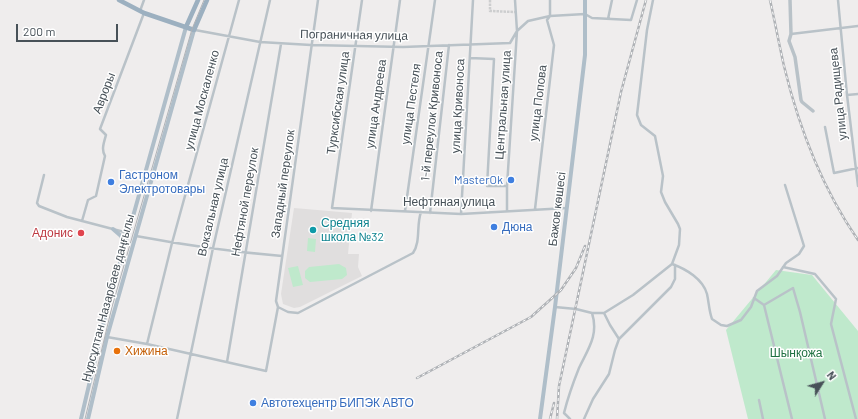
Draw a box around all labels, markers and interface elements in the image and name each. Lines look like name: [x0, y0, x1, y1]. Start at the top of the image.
scale bar: [18, 16, 120, 42]
text: 200 m: [23, 24, 55, 38]
street label: Пограничная улица: [300, 27, 408, 43]
street label: улица Радищева: [826, 47, 850, 141]
street label: улица Москаленко: [182, 49, 222, 151]
street label: Турксибская улица: [324, 50, 352, 156]
street label: 1-й переулок Кривоноса: [418, 50, 446, 182]
street label: Центральная улица: [492, 50, 514, 160]
street label: улица Андреева: [363, 58, 389, 150]
street label: улица Кривоноса: [448, 58, 468, 154]
street label: улица Пестеля: [398, 62, 424, 146]
street label: улица Попова: [526, 64, 550, 142]
street label: Авроры: [90, 70, 118, 116]
street label: Западный переулок: [268, 129, 298, 239]
street label: Нефтяной переулок: [228, 146, 262, 258]
street label: Вокзальная улица: [195, 156, 231, 258]
place label: Гастроном Электротовары: [119, 168, 205, 196]
street label: Бажов көшесі: [545, 171, 569, 247]
place label: MasterOk: [454, 173, 503, 187]
marker: MasterOk: [506, 175, 516, 185]
marker: Гастроном Электротовары: [106, 177, 116, 187]
street label: Нефтяная улица: [403, 195, 495, 209]
street label: Нұрсұлтан Назарбаев даңғылы: [79, 213, 137, 383]
place label: Средняя школа №32: [321, 216, 384, 244]
place label: Дюна: [502, 220, 532, 234]
marker: Дюна: [489, 222, 499, 232]
marker: Средняя школа №32: [308, 225, 318, 235]
place label: Адонис: [32, 226, 73, 240]
marker: Адонис: [76, 228, 86, 238]
place label: Хижина: [125, 344, 168, 358]
marker: Хижина: [112, 346, 122, 356]
park label: Шынқожа: [770, 346, 822, 360]
north arrow: [802, 363, 842, 403]
text: N: [825, 369, 839, 382]
place label: Автотехцентр БИПЭК АВТО: [261, 396, 414, 410]
marker: Автотехцентр БИПЭК АВТО: [248, 398, 258, 408]

